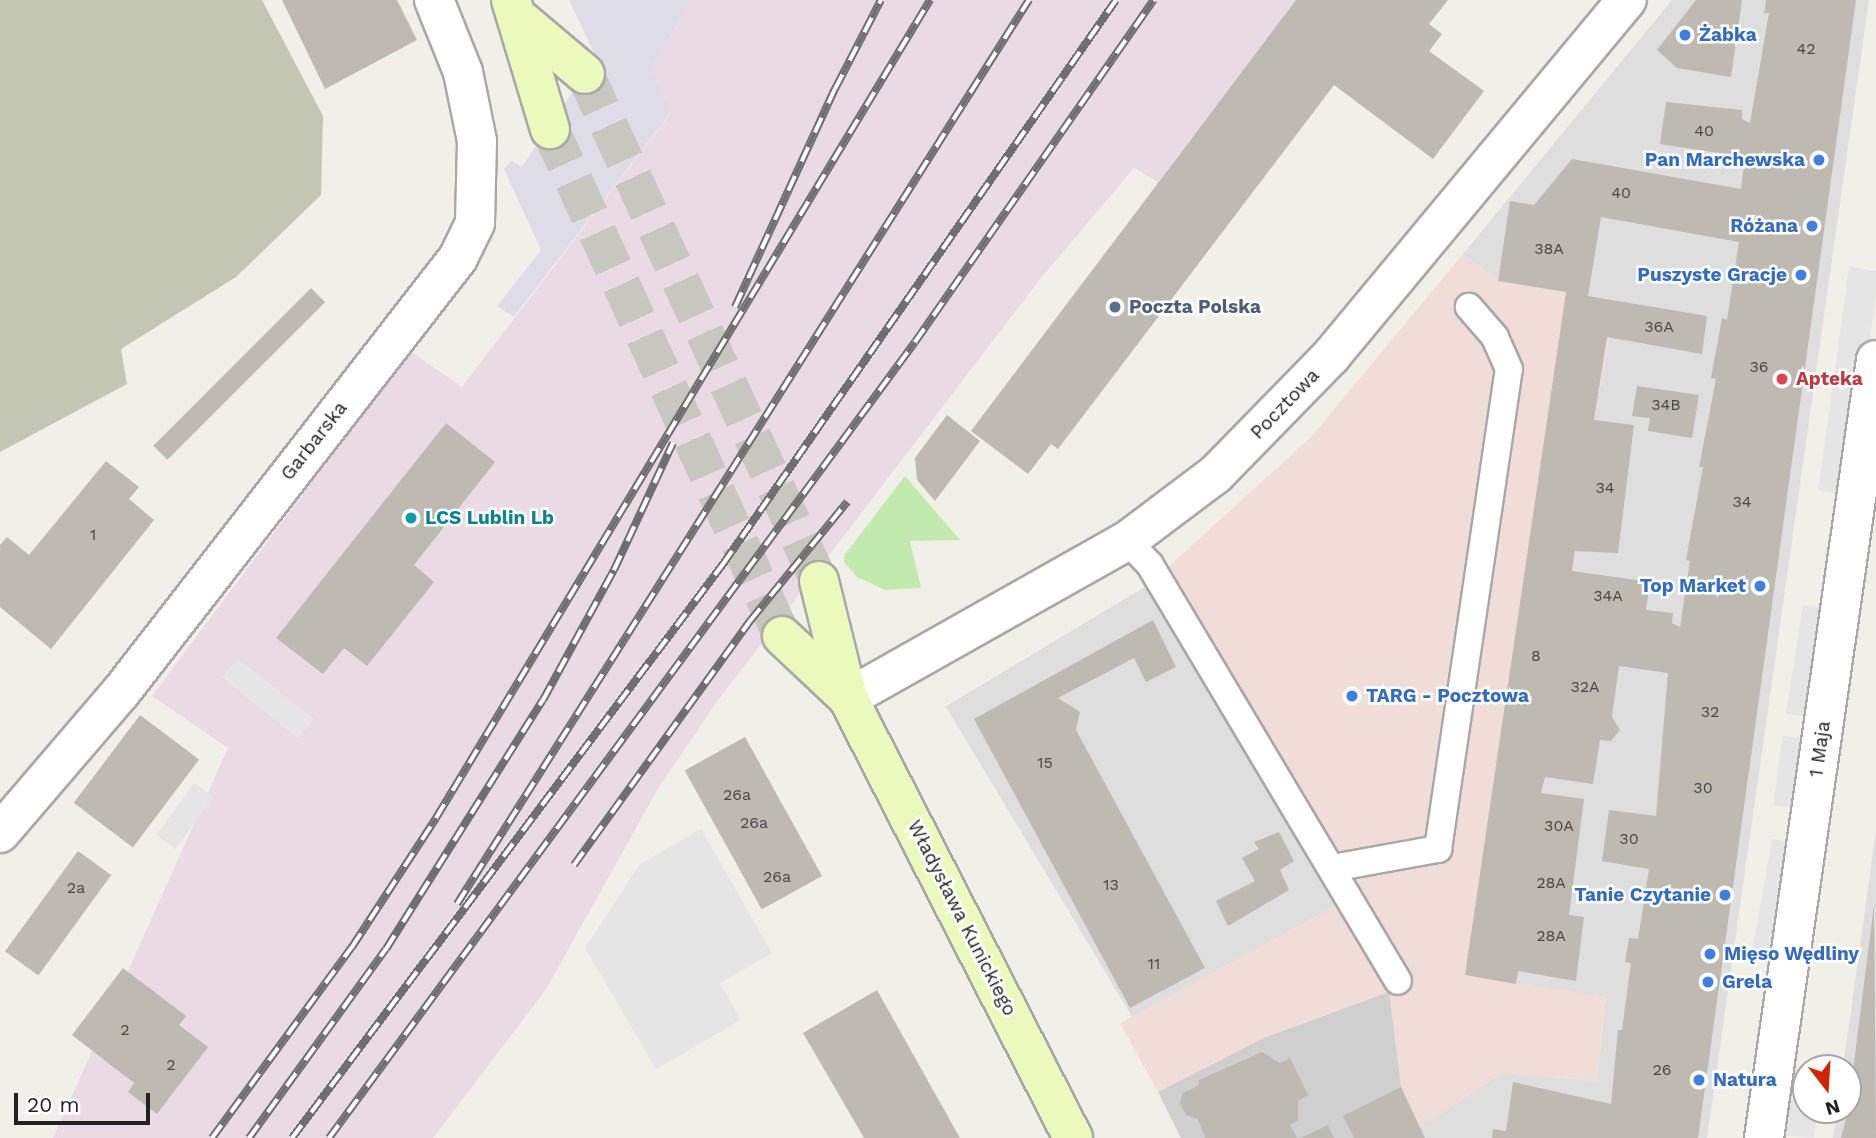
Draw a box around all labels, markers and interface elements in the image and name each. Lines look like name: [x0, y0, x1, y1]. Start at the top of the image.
place label: Żabka: [1699, 24, 1757, 46]
marker: Żabka: [1677, 27, 1693, 43]
house number: 42: [1796, 39, 1816, 59]
house number: 40: [1694, 121, 1714, 141]
place label: Pan Marchewska: [1645, 149, 1805, 171]
marker: Pan Marchewska: [1811, 152, 1827, 168]
house number: 40: [1611, 183, 1631, 203]
place label: Różana: [1730, 215, 1798, 237]
marker: Różana: [1804, 218, 1820, 234]
house number: 38A: [1534, 239, 1564, 259]
place label: Puszyste Gracje: [1637, 264, 1787, 286]
marker: Puszyste Gracje: [1793, 267, 1809, 283]
place label: Poczta Polska: [1129, 296, 1261, 318]
marker: Poczta Polska: [1107, 299, 1123, 315]
house number: 36A: [1644, 317, 1674, 337]
house number: 36: [1749, 357, 1769, 377]
street label: Pocztowa: [1246, 364, 1324, 444]
place label: Apteka: [1796, 368, 1863, 390]
marker: Apteka: [1774, 371, 1790, 387]
house number: 34B: [1651, 395, 1681, 415]
street label: Garbarska: [276, 397, 352, 485]
house number: 34: [1595, 478, 1615, 498]
house number: 34: [1732, 492, 1752, 512]
place label: LCS Lublin Lb: [425, 507, 554, 529]
marker: LCS Lublin Lb: [403, 510, 419, 526]
house number: 1: [90, 525, 96, 545]
place label: Top Market: [1640, 575, 1746, 597]
marker: Top Market: [1752, 578, 1768, 594]
house number: 34A: [1593, 586, 1623, 606]
house number: 8: [1531, 646, 1541, 666]
house number: 32A: [1570, 677, 1600, 697]
place label: TARG - Pocztowa: [1366, 685, 1529, 707]
marker: TARG - Pocztowa: [1344, 688, 1360, 704]
house number: 32: [1701, 702, 1719, 722]
street label: 1 Maja: [1805, 719, 1835, 779]
house number: 15: [1037, 753, 1053, 773]
house number: 30: [1693, 778, 1713, 798]
house number: 26a: [723, 785, 751, 805]
house number: 26a: [740, 813, 768, 833]
street label: Władysława Kunickiego: [903, 816, 1021, 1020]
house number: 30A: [1544, 816, 1574, 836]
house number: 30: [1619, 829, 1639, 849]
house number: 26a: [763, 867, 791, 887]
house number: 28A: [1536, 873, 1566, 893]
house number: 13: [1103, 875, 1119, 895]
house number: 2a: [67, 878, 85, 898]
place label: Tanie Czytanie: [1574, 884, 1711, 906]
marker: Tanie Czytanie: [1717, 887, 1733, 903]
house number: 28A: [1536, 926, 1566, 946]
place label: Mięso Wędliny: [1724, 943, 1859, 965]
marker: Mięso Wędliny: [1702, 946, 1718, 962]
house number: 11: [1148, 954, 1160, 974]
place label: Grela: [1722, 971, 1772, 993]
marker: Grela: [1700, 974, 1716, 990]
house number: 2: [120, 1020, 130, 1040]
north arrow: [1792, 1054, 1862, 1124]
house number: 2: [166, 1055, 176, 1075]
house number: 26: [1652, 1060, 1672, 1080]
place label: Natura: [1713, 1069, 1777, 1091]
marker: Natura: [1691, 1072, 1707, 1088]
scale bar: [18, 1078, 154, 1122]
text: 20 m: [27, 1092, 79, 1117]
text: N: [1823, 1095, 1843, 1121]

